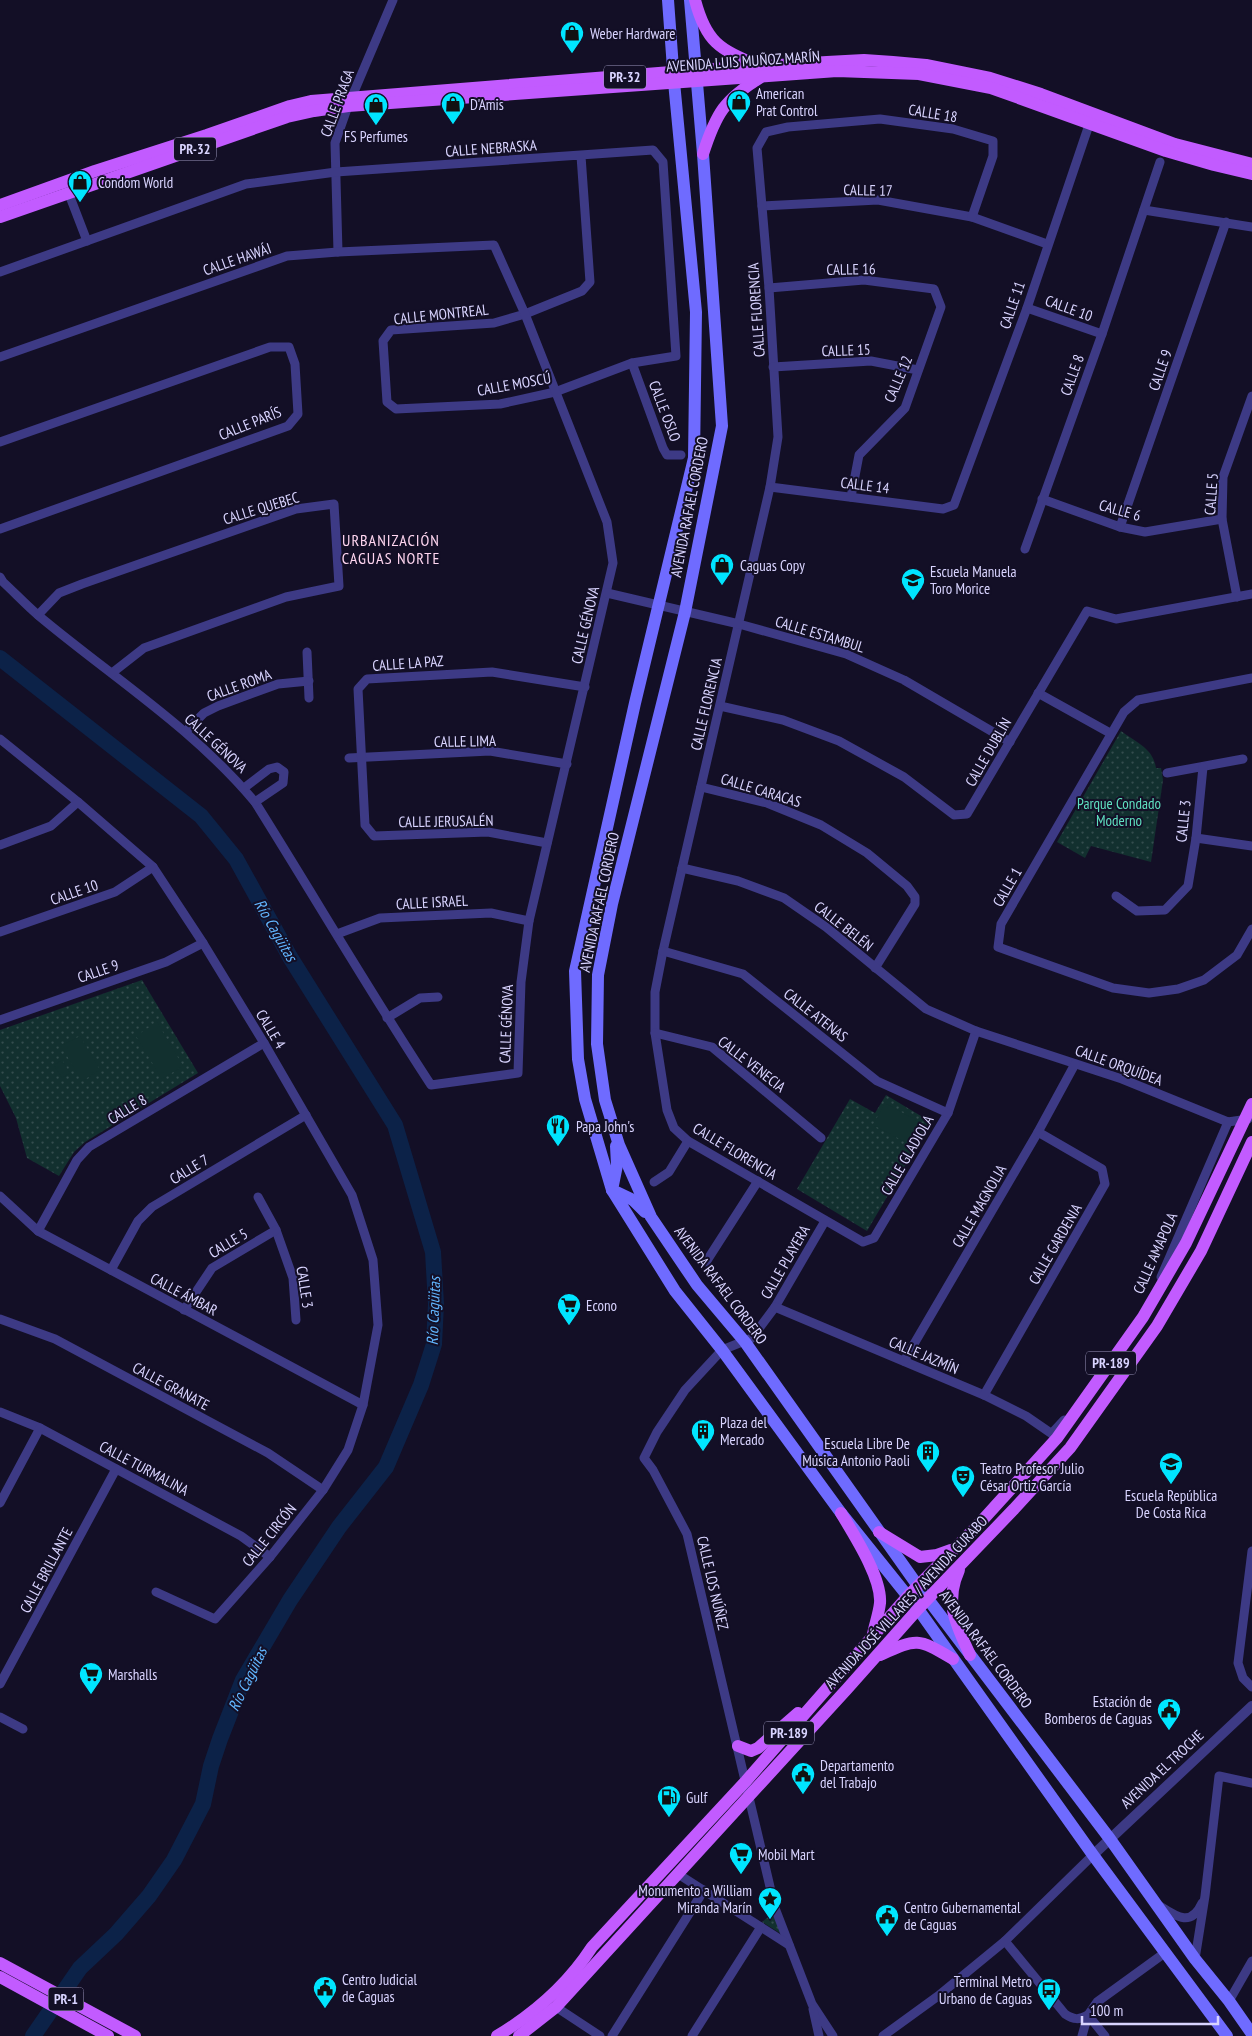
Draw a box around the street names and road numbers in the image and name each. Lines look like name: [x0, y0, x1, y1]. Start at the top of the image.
street label: AVENIDA LUIS MUÑOZ MARÍN: [666, 46, 820, 76]
street label: CALLE PRAGA: [316, 66, 358, 139]
road number: PR-32: [604, 66, 646, 88]
street label: CALLE 18: [907, 100, 959, 126]
street label: CALLE NEBRASKA: [445, 135, 538, 161]
road number: PR-32: [174, 138, 216, 160]
street label: CALLE 17: [843, 180, 893, 200]
street label: CALLE HAWÁI: [200, 239, 274, 279]
street label: CALLE 16: [826, 259, 876, 279]
street label: CALLE FLORENCIA: [743, 261, 769, 358]
street label: CALLE 11: [995, 279, 1029, 331]
street label: CALLE 10: [1043, 291, 1096, 325]
street label: CALLE MONTREAL: [393, 299, 490, 328]
street label: CALLE 15: [821, 340, 871, 360]
street label: CALLE 9: [1144, 347, 1176, 393]
street label: CALLE 8: [1056, 352, 1088, 398]
street label: CALLE 12: [880, 353, 916, 405]
street label: CALLE MOSCÚ: [476, 368, 552, 400]
street label: CALLE OSLO: [645, 378, 685, 444]
street label: CALLE PARÍS: [216, 402, 284, 444]
street label: AVENIDA RAFAEL CORDERO: [666, 435, 712, 579]
street label: CALLE 5: [1200, 472, 1222, 516]
street label: CALLE 14: [839, 473, 891, 497]
street label: CALLE QUEBEC: [221, 487, 301, 529]
street label: CALLE 6: [1097, 495, 1143, 525]
street label: CALLE GÉNOVA: [567, 584, 603, 666]
street label: CALLE ESTAMBUL: [773, 611, 868, 657]
street label: CALLE LA PAZ: [372, 651, 445, 675]
street label: CALLE FLORENCIA: [686, 655, 726, 752]
street label: CALLE ROMA: [204, 664, 275, 705]
street label: CALLE GÉNOVA: [181, 709, 252, 777]
street label: CALLE DUBLÍN: [961, 714, 1015, 790]
street label: CALLE LIMA: [434, 731, 497, 751]
street label: CALLE CARACAS: [719, 769, 803, 811]
street label: CALLE 3: [1171, 799, 1195, 843]
street label: CALLE JERUSALÉN: [398, 811, 494, 831]
street label: AVENIDA RAFAEL CORDERO: [575, 830, 623, 974]
street label: CALLE 1: [988, 864, 1026, 910]
street label: CALLE 10: [48, 875, 101, 909]
street label: CALLE ISRAEL: [395, 891, 469, 913]
street label: CALLE BELÉN: [811, 897, 877, 955]
street label: CALLE 9: [75, 955, 121, 987]
street label: CALLE GÉNOVA: [495, 983, 517, 1064]
street label: CALLE ATENAS: [780, 984, 852, 1046]
street label: CALLE 4: [252, 1006, 290, 1052]
street label: CALLE VENECIA: [714, 1032, 790, 1097]
street label: CALLE ORQUÍDEA: [1073, 1040, 1166, 1090]
street label: CALLE 8: [104, 1090, 150, 1128]
street label: CALLE GLADIOLA: [876, 1111, 938, 1198]
street label: CALLE FLORENCIA: [690, 1118, 781, 1184]
street label: CALLE 7: [166, 1150, 212, 1188]
street label: CALLE MAGNOLIA: [948, 1160, 1011, 1251]
street label: CALLE GARDENIA: [1024, 1199, 1086, 1288]
street label: CALLE AMAPOLA: [1129, 1208, 1182, 1297]
street label: CALLE PLAYERA: [756, 1221, 814, 1302]
street label: AVENIDA RAFAEL CORDERO: [670, 1222, 772, 1348]
street label: CALLE 5: [205, 1224, 251, 1262]
street label: CALLE 3: [292, 1265, 318, 1309]
street label: CALLE ÁMBAR: [147, 1268, 221, 1320]
street label: CALLE JAZMÍN: [886, 1332, 962, 1378]
road number: PR-189: [1086, 1352, 1136, 1375]
street label: CALLE GRANATE: [129, 1358, 213, 1414]
street label: CALLE TURMALINA: [96, 1436, 193, 1500]
street label: CALLE CIRCÓN: [238, 1500, 300, 1570]
street label: AVENIDA JOSÉ VILLARES / AVENIDA GURABO: [821, 1511, 991, 1693]
street label: CALLE BRILLANTE: [15, 1524, 77, 1616]
street label: CALLE LOS NÚÑEZ: [693, 1534, 733, 1632]
street label: AVENIDA RAFAEL CORDERO: [935, 1586, 1037, 1712]
road number: PR-189: [764, 1722, 814, 1745]
street label: AVENIDA EL TROCHE: [1116, 1726, 1208, 1812]
road number: PR-1: [48, 1988, 84, 2010]

